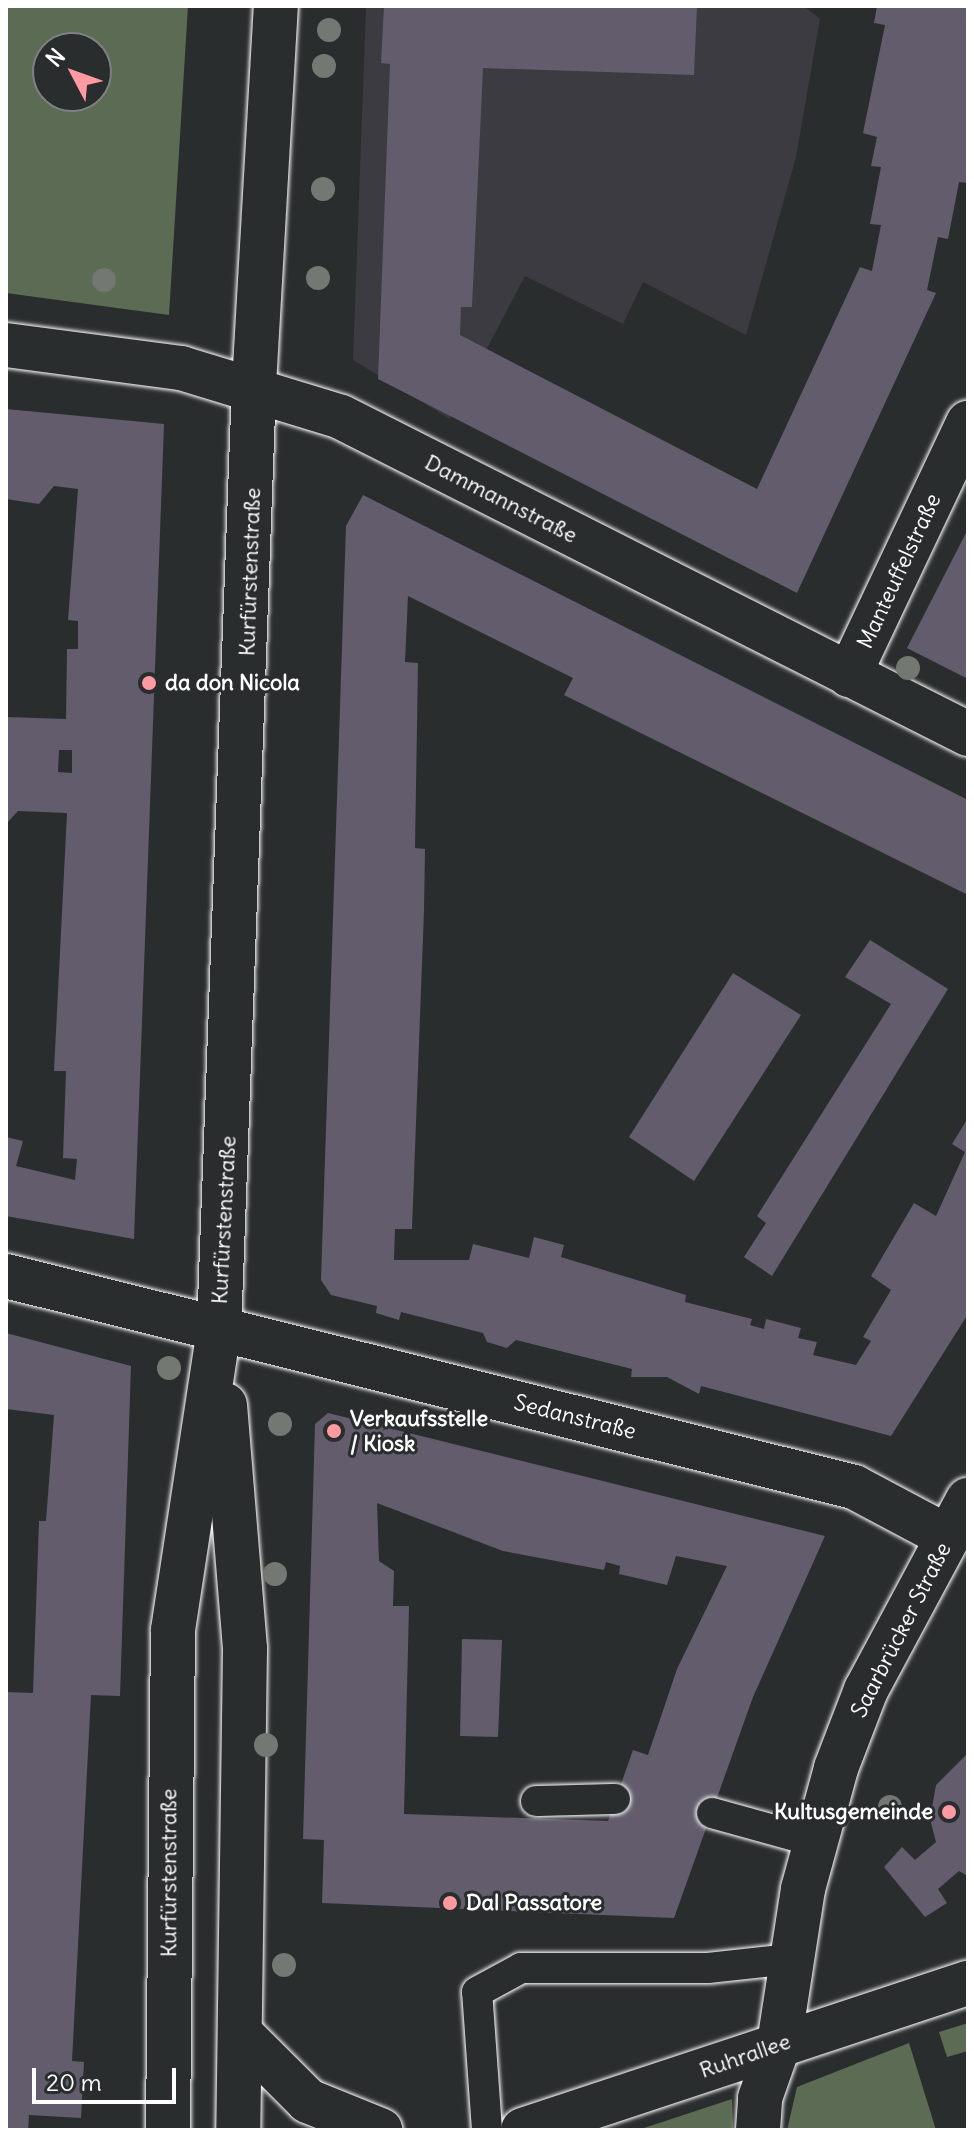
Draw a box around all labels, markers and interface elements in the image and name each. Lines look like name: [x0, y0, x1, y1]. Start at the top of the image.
north arrow: [32, 32, 112, 112]
text: N: [40, 43, 71, 72]
street label: Dammannstraße: [420, 449, 582, 549]
street label: Kurfürstenstraße: [234, 487, 266, 657]
street label: Manteuffelstraße: [852, 489, 946, 653]
place label: da don Nicola: [165, 670, 300, 696]
marker: da don Nicola: [140, 674, 158, 692]
street label: Kurfürstenstraße: [206, 1135, 242, 1305]
street label: Sedanstraße: [511, 1389, 639, 1445]
place label: Verkaufsstelle / Kiosk: [350, 1405, 488, 1456]
marker: Verkaufsstelle / Kiosk: [325, 1422, 343, 1440]
street label: Saarbrücker Straße: [845, 1538, 957, 1722]
street label: Kurfürstenstraße: [156, 1789, 182, 1957]
place label: Kultusgemeinde: [774, 1799, 933, 1825]
marker: Kultusgemeinde: [940, 1803, 958, 1821]
place label: Dal Passatore: [466, 1890, 602, 1916]
marker: Dal Passatore: [441, 1894, 459, 1912]
street label: Ruhrallee: [696, 2028, 794, 2084]
scale bar: [36, 2052, 180, 2102]
text: 20 m: [46, 2067, 102, 2097]

